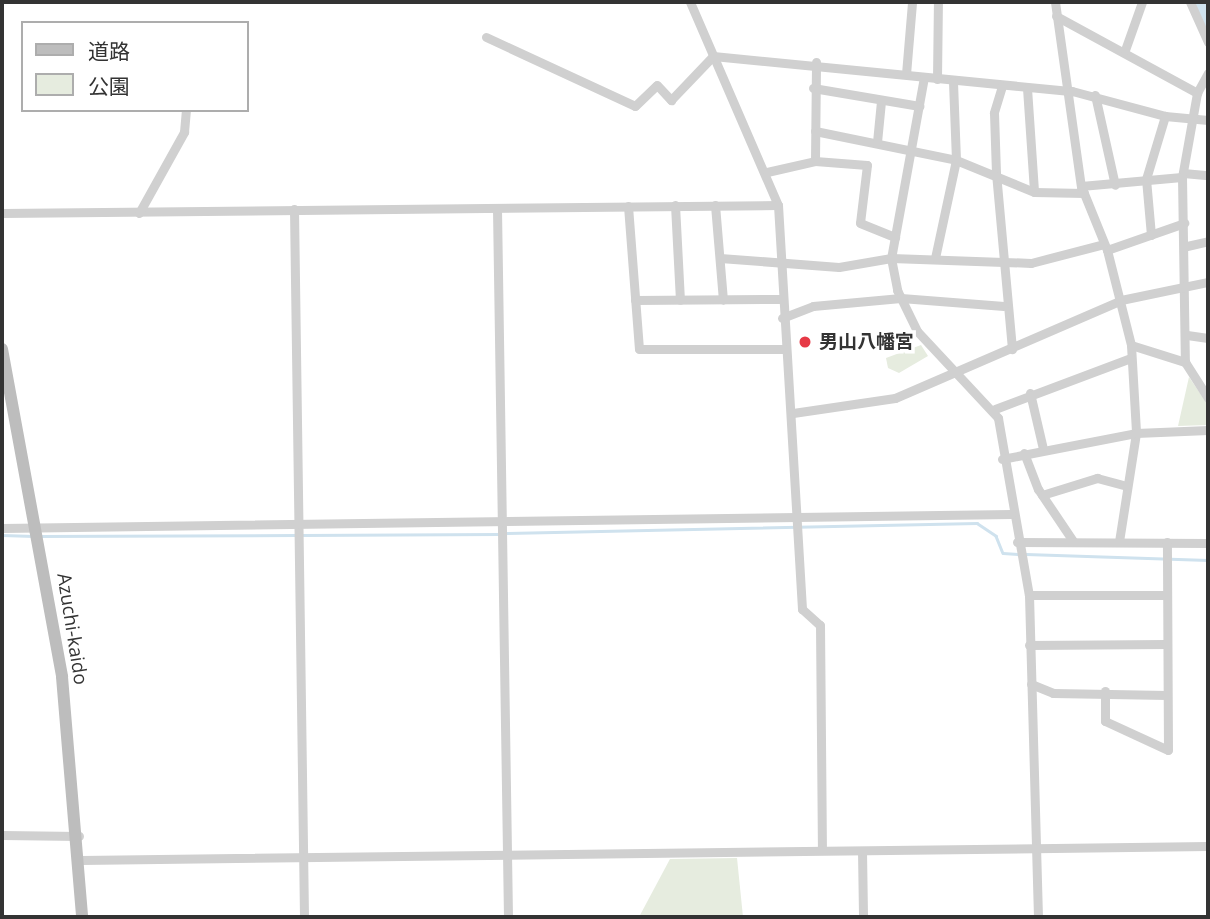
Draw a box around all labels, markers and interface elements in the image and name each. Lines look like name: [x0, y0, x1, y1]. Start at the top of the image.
legend: [21, 21, 248, 112]
text: 道路: [88, 37, 130, 65]
text: 公園: [88, 72, 130, 100]
place label: 男山八幡宮: [819, 331, 914, 353]
marker: 男山八幡宮: [797, 334, 813, 350]
street label: Azuchi-kaido: [52, 572, 92, 686]

